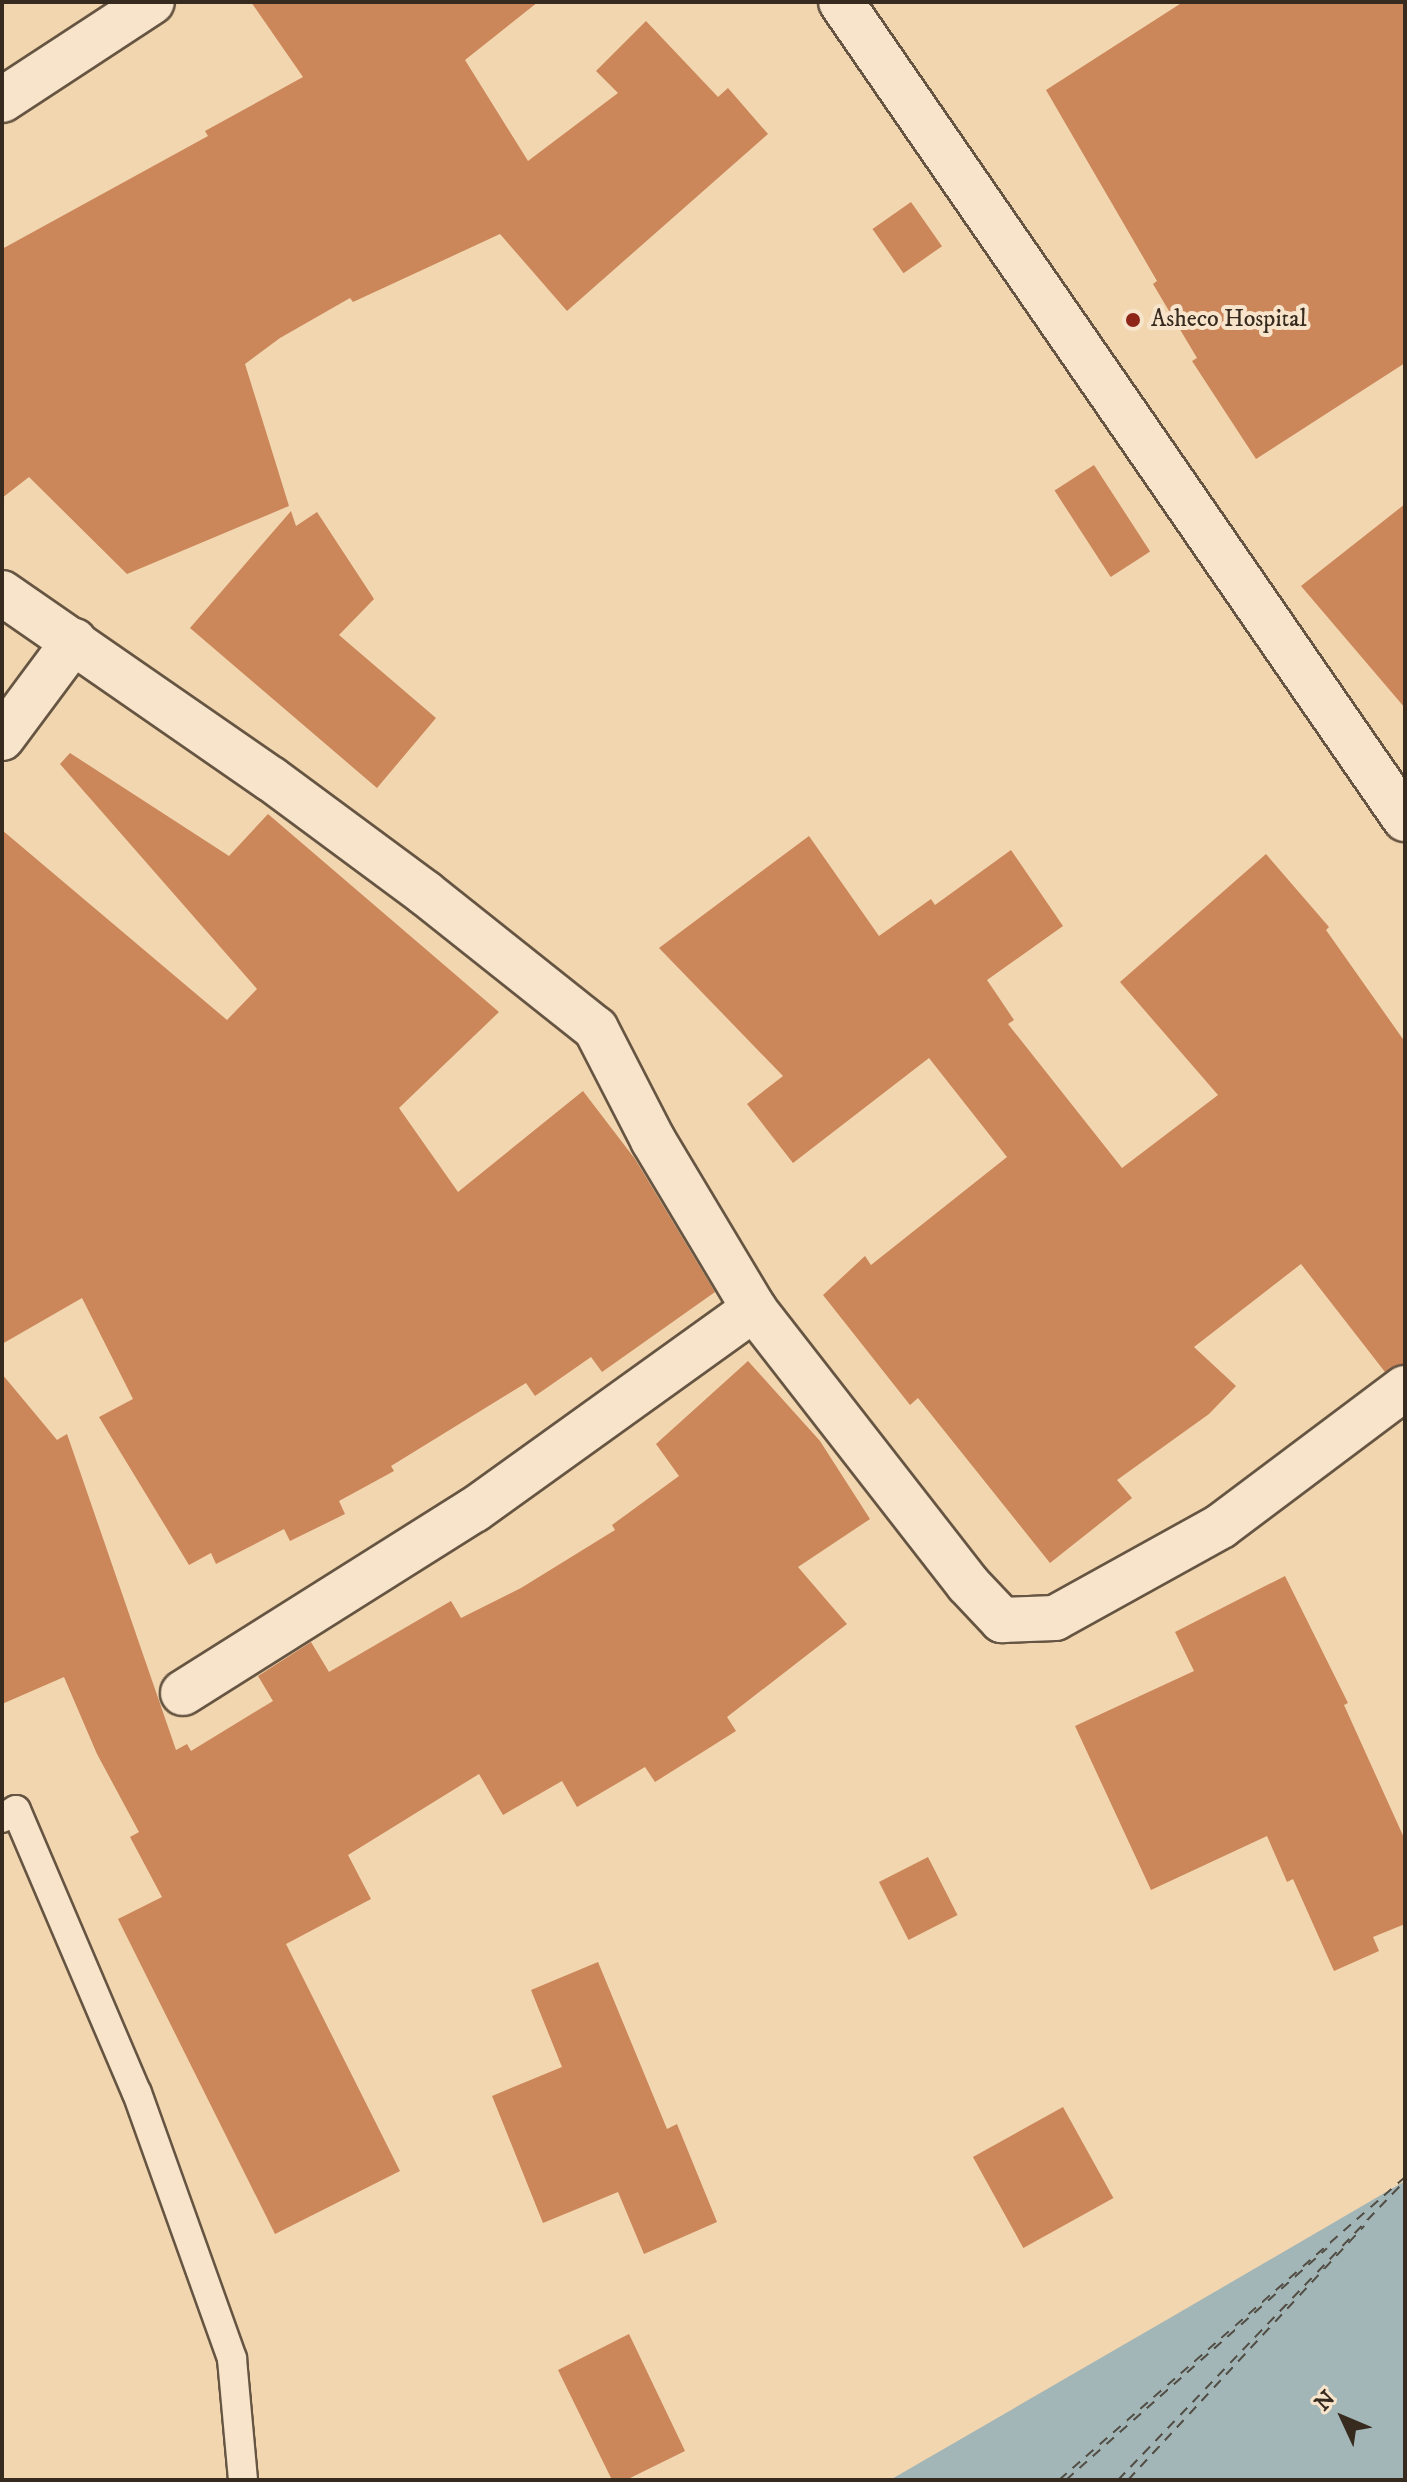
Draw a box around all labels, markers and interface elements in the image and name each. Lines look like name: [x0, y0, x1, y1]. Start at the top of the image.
place label: Asheco Hospital: [1151, 306, 1307, 334]
marker: Asheco Hospital: [1122, 309, 1144, 331]
north arrow: [1303, 2378, 1383, 2458]
text: N: [1309, 2385, 1341, 2417]

